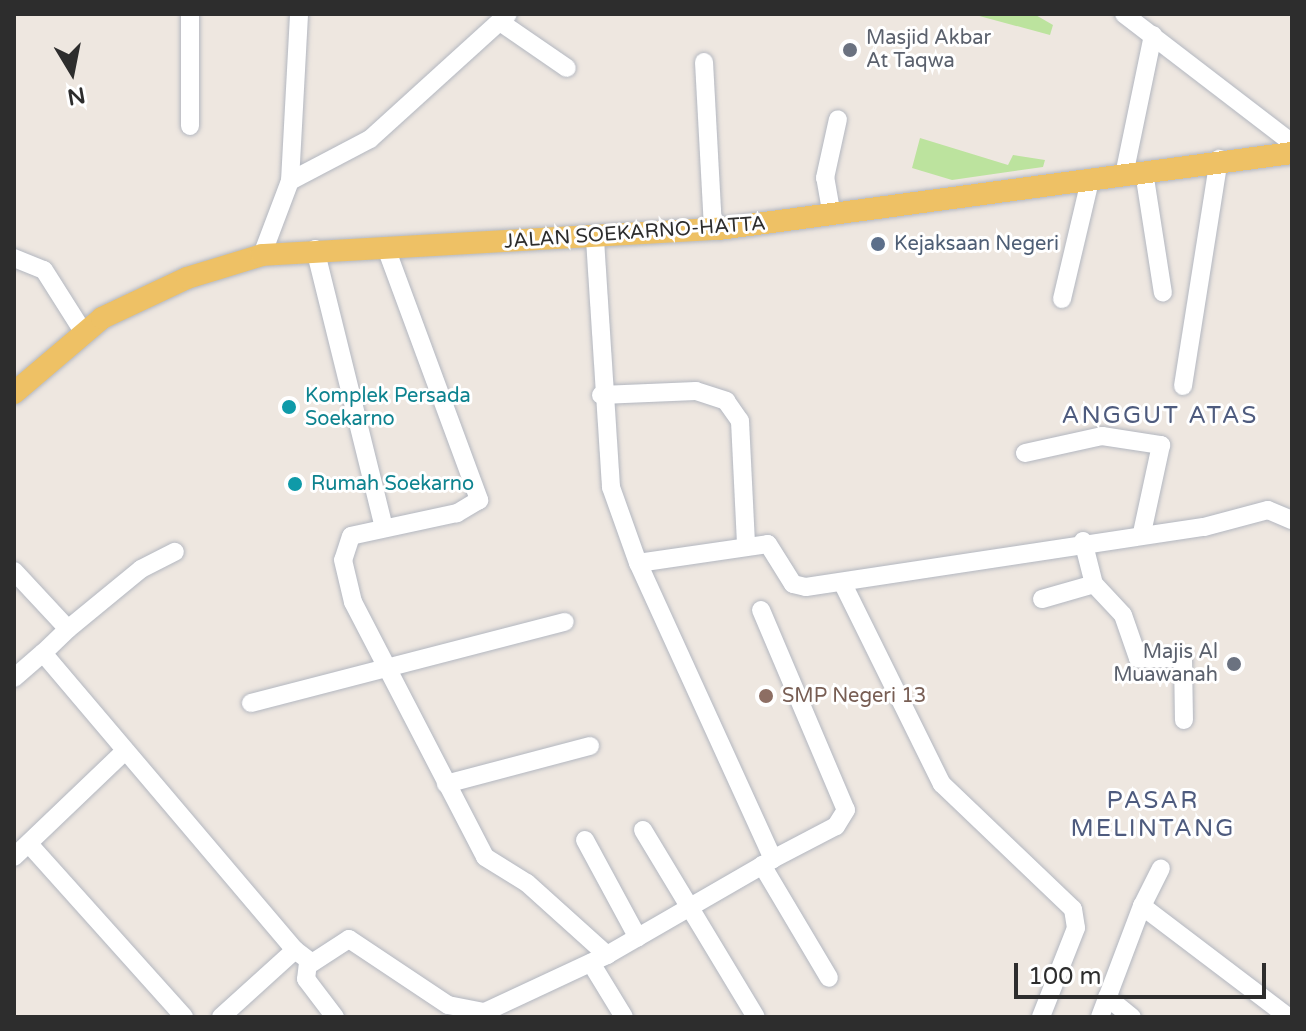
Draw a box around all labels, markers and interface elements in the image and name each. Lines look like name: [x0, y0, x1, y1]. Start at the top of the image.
place label: Masjid Akbar At Taqwa: [866, 26, 991, 73]
north arrow: [32, 32, 112, 112]
marker: Masjid Akbar At Taqwa: [841, 41, 859, 59]
text: N: [65, 81, 87, 110]
street label: JALAN SOEKARNO-HATTA: [503, 212, 767, 254]
place label: Kejaksaan Negeri: [894, 232, 1059, 256]
marker: Kejaksaan Negeri: [869, 235, 887, 253]
place label: Komplek Persada Soekarno: [305, 384, 471, 431]
marker: Komplek Persada Soekarno: [280, 398, 298, 416]
district label: ANGGUT ATAS: [1062, 402, 1258, 430]
place label: Rumah Soekarno: [311, 472, 474, 496]
marker: Rumah Soekarno: [286, 475, 304, 493]
place label: Majis Al Muawanah: [1113, 640, 1218, 687]
marker: Majis Al Muawanah: [1225, 655, 1243, 673]
place label: SMP Negeri 13: [782, 684, 926, 708]
marker: SMP Negeri 13: [757, 687, 775, 705]
district label: PASAR MELINTANG: [1071, 787, 1235, 843]
scale bar: [1018, 947, 1270, 997]
text: 100 m: [1028, 962, 1102, 991]

